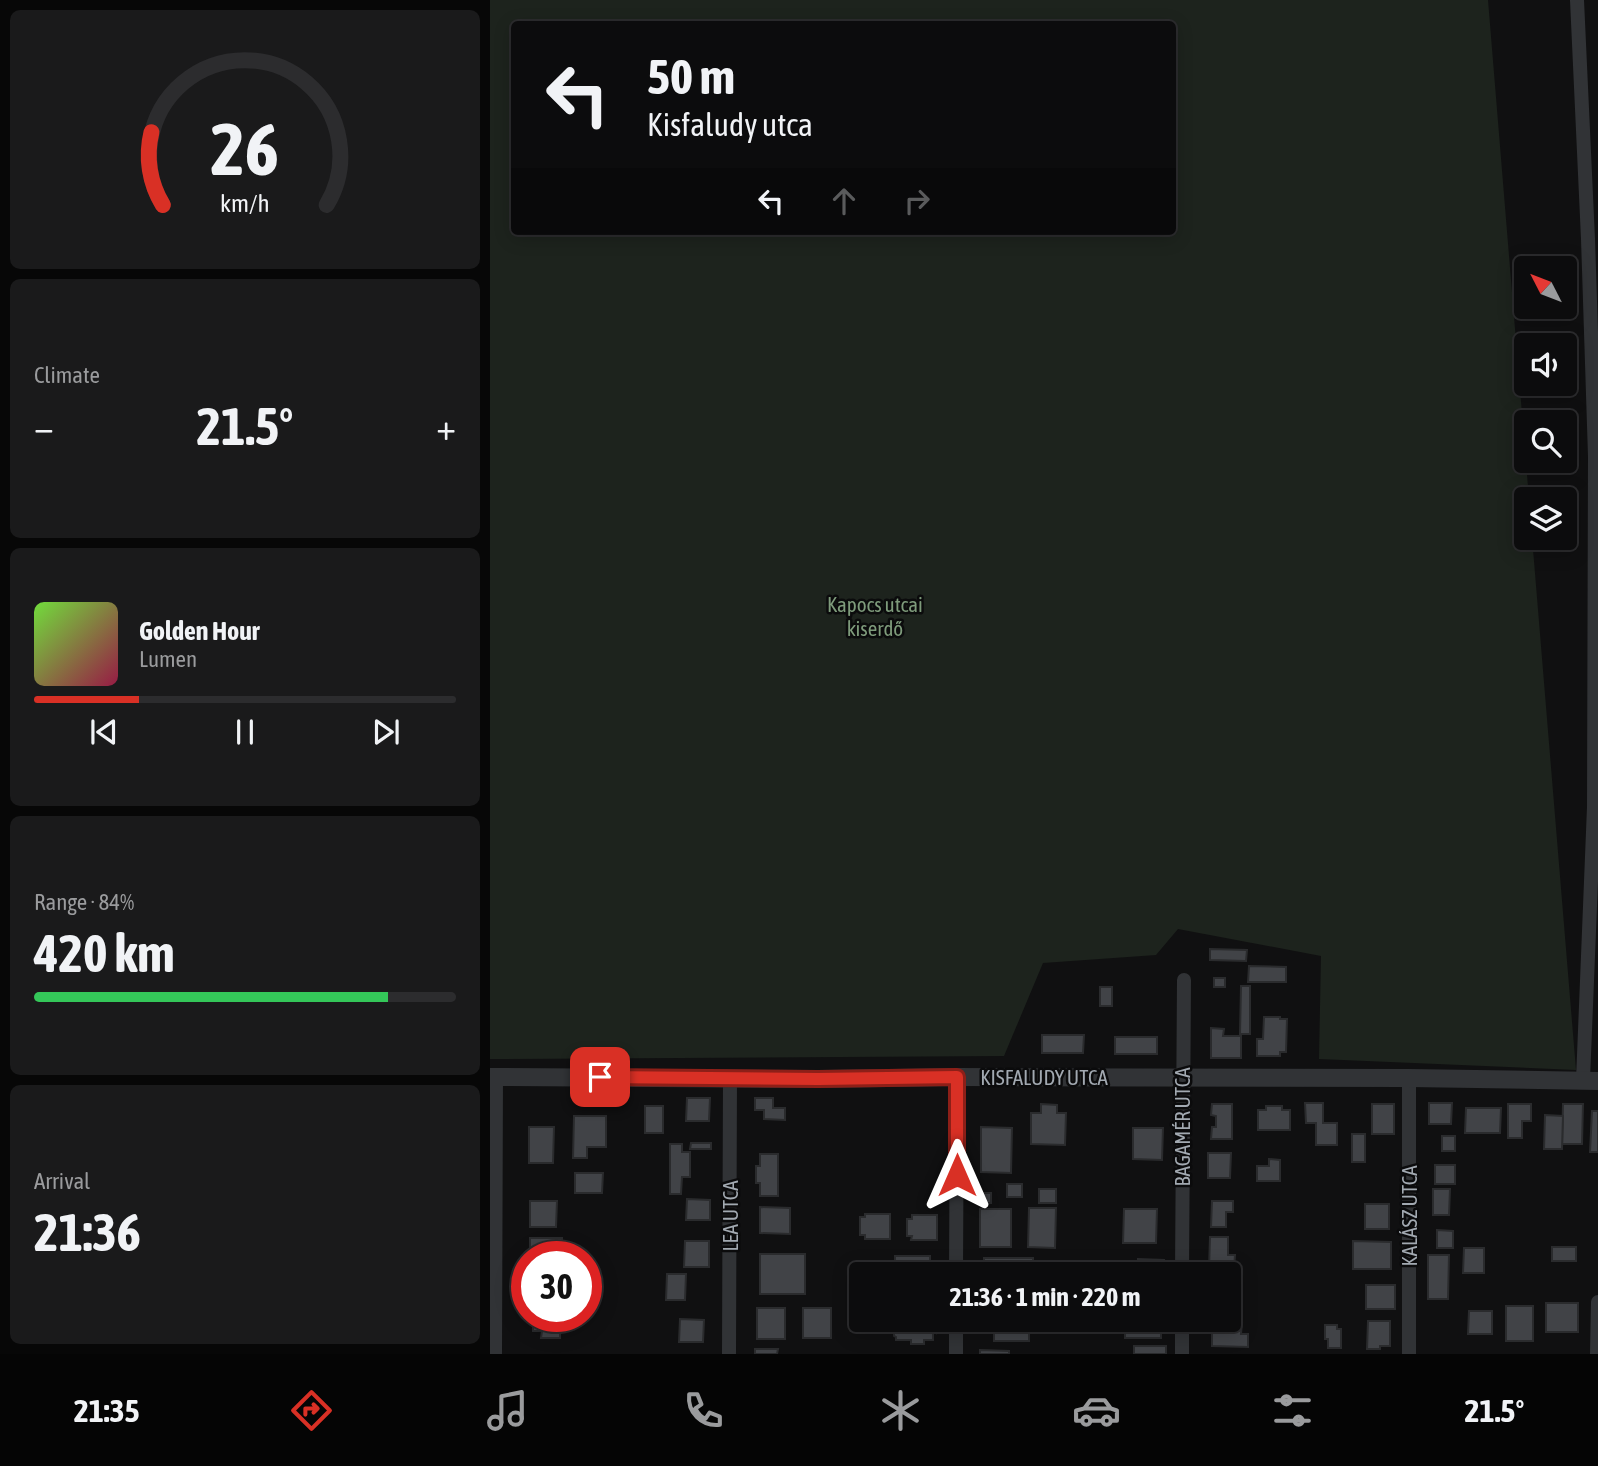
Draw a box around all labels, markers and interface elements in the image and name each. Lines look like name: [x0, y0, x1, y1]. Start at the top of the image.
text: 50 m: [647, 48, 735, 104]
icon: left: [532, 49, 623, 140]
text: Kisfaludy utca: [647, 106, 813, 143]
text: 26: [211, 108, 279, 191]
icon: left: [752, 182, 790, 220]
icon: ahead: [825, 182, 863, 220]
icon: right: [898, 182, 936, 220]
text: km/h: [220, 189, 270, 217]
north arrow: [1514, 256, 1577, 318]
map controls: [1514, 256, 1577, 550]
button: sound: [1514, 333, 1577, 396]
text: Climate: [34, 362, 100, 388]
text: 21.5°: [197, 396, 293, 456]
text: −: [34, 405, 54, 448]
text: +: [436, 405, 456, 448]
button: search: [1514, 410, 1577, 473]
button: layers: [1514, 487, 1577, 550]
park label: Kapocs utcai kiserdő: [827, 592, 923, 640]
text: Golden Hour: [139, 616, 259, 646]
text: Lumen: [139, 646, 197, 672]
icon: previous: [85, 713, 123, 751]
icon: pause: [226, 713, 264, 751]
icon: next: [367, 713, 405, 751]
text: Range · 84%: [34, 889, 134, 915]
text: 420 km: [34, 923, 175, 983]
pin: [570, 1047, 630, 1107]
icon: arrive: [581, 1058, 619, 1096]
street label: KISFALUDY UTCA: [980, 1065, 1109, 1089]
street label: BAGAMÉR UTCA: [1170, 1067, 1194, 1187]
position arrow: [920, 1138, 994, 1212]
street label: KALÁSZ UTCA: [1397, 1165, 1421, 1267]
text: Arrival: [34, 1168, 90, 1194]
street label: LEA UTCA: [718, 1180, 742, 1252]
text: 21:36: [34, 1202, 141, 1262]
speed limit sign: 30: [511, 1241, 602, 1332]
text: 21:36 · 1 min · 220 m: [950, 1282, 1140, 1312]
icon: directions: [287, 1386, 336, 1435]
icon: music: [483, 1386, 532, 1435]
icon: phone: [679, 1386, 728, 1435]
icon: climate: [876, 1386, 925, 1435]
icon: car: [1072, 1386, 1121, 1435]
icon: filters: [1268, 1386, 1317, 1435]
text: 21:35: [74, 1392, 140, 1429]
text: 21.5°: [1465, 1392, 1524, 1429]

